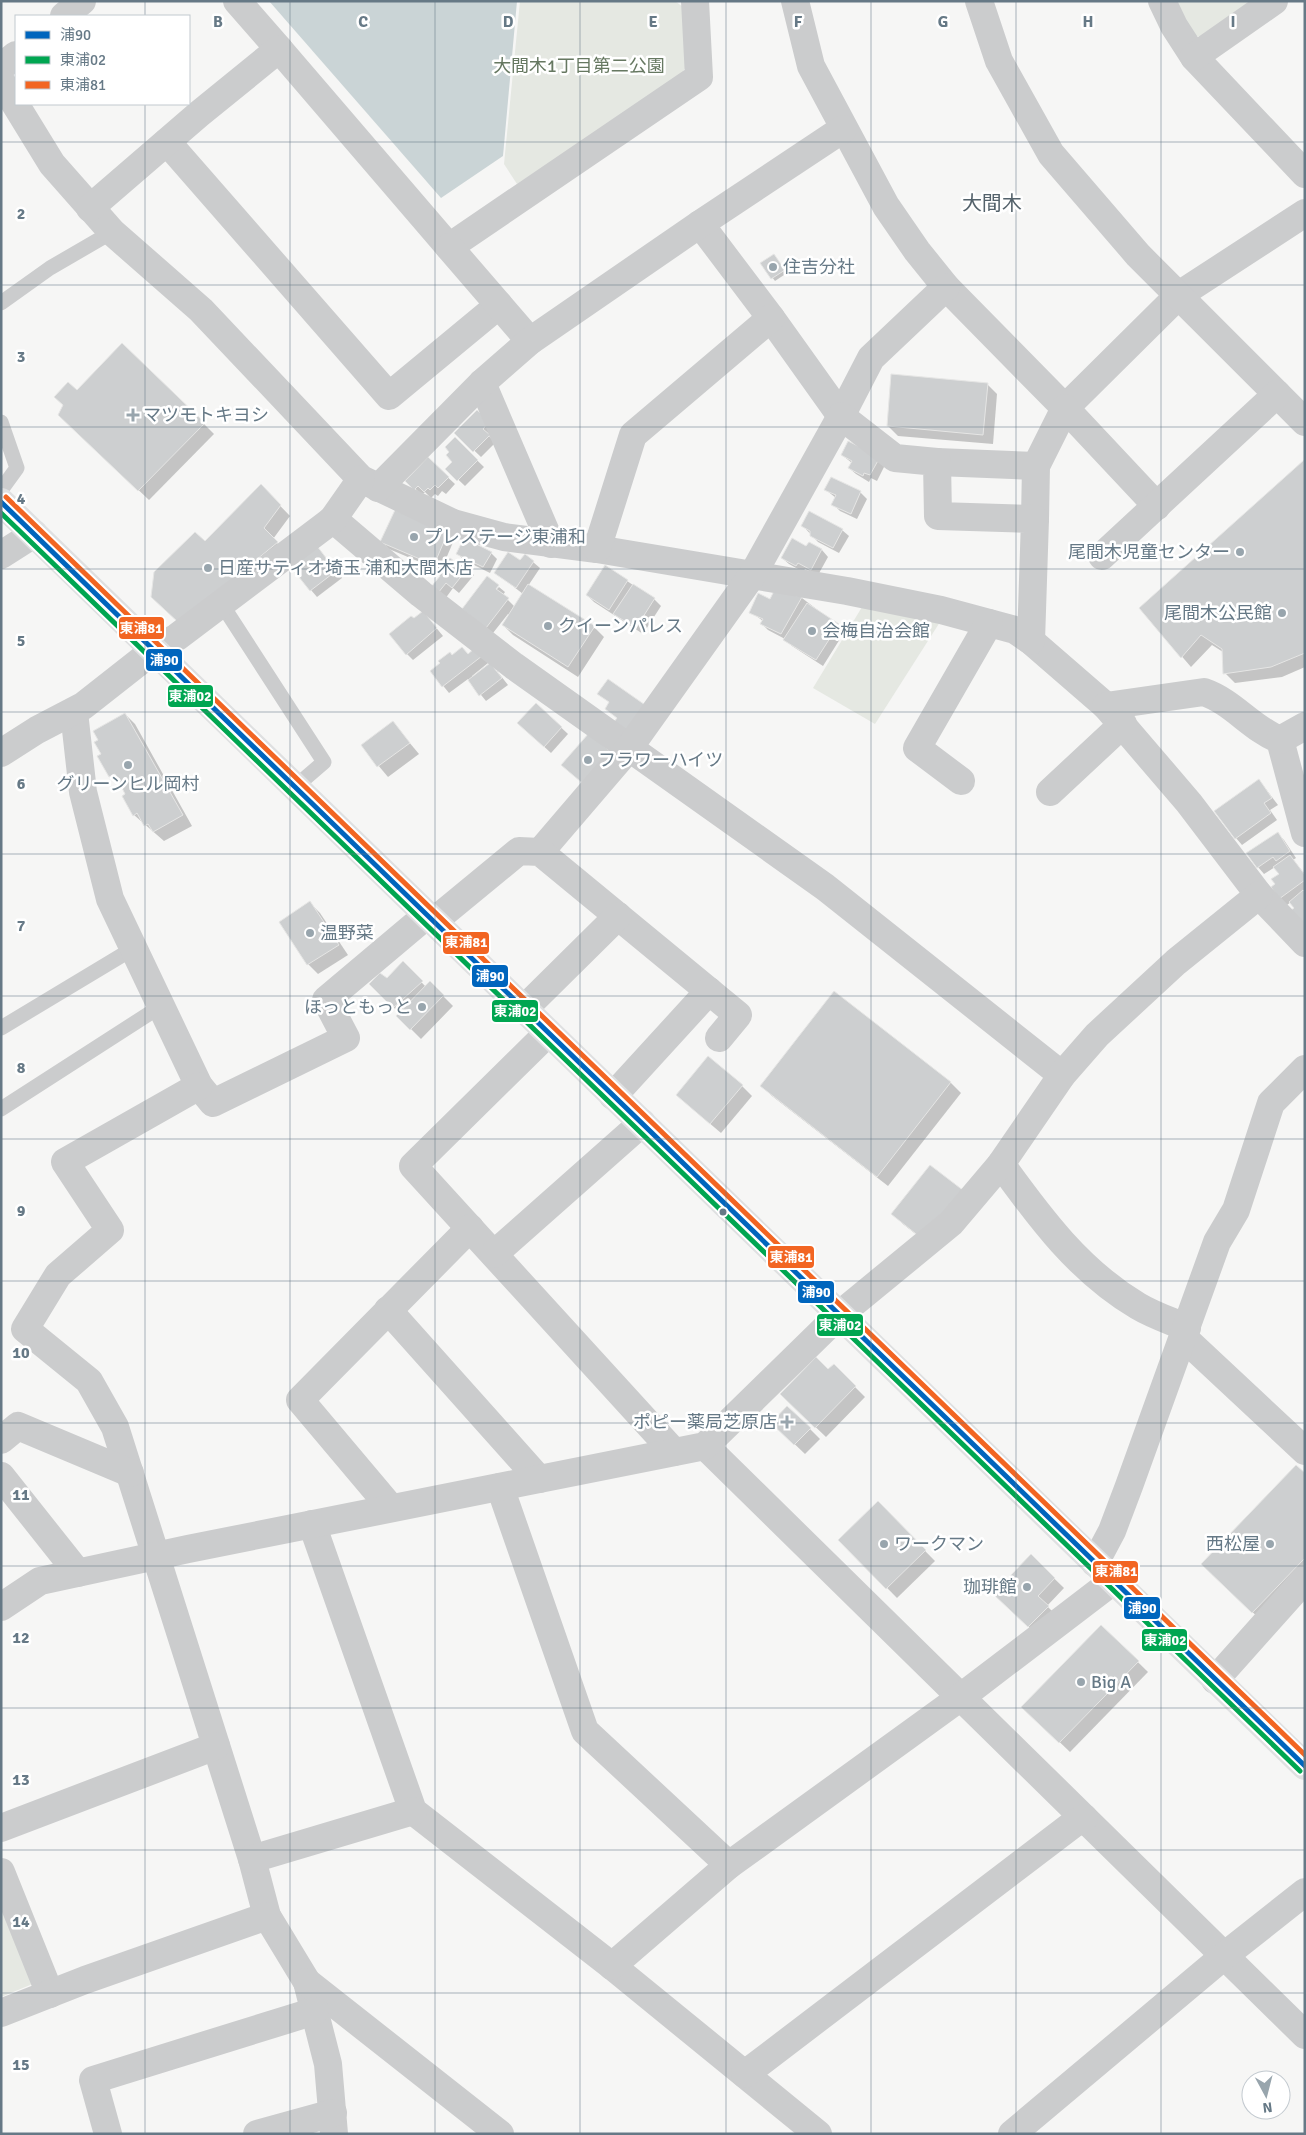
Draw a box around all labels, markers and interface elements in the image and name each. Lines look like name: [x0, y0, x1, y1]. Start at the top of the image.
text: B: [213, 12, 223, 32]
text: C: [358, 12, 368, 32]
text: D: [503, 12, 514, 32]
text: E: [648, 12, 658, 32]
text: F: [794, 12, 803, 32]
text: G: [938, 12, 948, 32]
text: H: [1083, 12, 1093, 32]
text: I: [1230, 12, 1236, 32]
legend: [15, 15, 190, 105]
text: 浦90: [60, 26, 91, 44]
text: 東浦02: [60, 51, 106, 69]
park label: 大間木1丁目第二公園: [493, 55, 665, 77]
text: 東浦81: [60, 76, 106, 94]
district label: 大間木: [962, 191, 1022, 216]
text: 2: [17, 204, 25, 224]
place label: 住吉分社: [783, 256, 855, 278]
marker: 住吉分社: [767, 261, 779, 273]
text: 3: [17, 347, 25, 367]
place label: マツモトキヨシ: [143, 404, 269, 426]
marker: マツモトキヨシ: [127, 409, 139, 421]
text: 4: [17, 489, 26, 509]
place label: プレステージ東浦和: [424, 526, 586, 548]
marker: プレステージ東浦和: [408, 531, 420, 543]
place label: 尾間木児童センター: [1068, 541, 1230, 563]
marker: 尾間木児童センター: [1234, 546, 1246, 558]
place label: 日産サティオ埼玉 浦和大間木店: [218, 557, 473, 579]
marker: 日産サティオ埼玉 浦和大間木店: [202, 562, 214, 574]
place label: 尾間木公民館: [1164, 602, 1272, 624]
marker: 尾間木公民館: [1276, 607, 1288, 619]
place label: クイーンパレス: [558, 615, 683, 637]
line badge: 東浦81: [118, 616, 165, 640]
text: 東浦81: [119, 620, 163, 637]
marker: クイーンパレス: [542, 620, 554, 632]
place label: 会梅自治会館: [822, 620, 930, 642]
marker: 会梅自治会館: [806, 625, 818, 637]
text: 5: [17, 631, 25, 651]
line badge: 浦90: [145, 648, 183, 672]
text: 浦90: [149, 652, 179, 669]
line badge: 東浦02: [167, 684, 214, 708]
text: 東浦02: [168, 688, 212, 705]
place label: フラワーハイツ: [598, 749, 723, 771]
marker: フラワーハイツ: [582, 754, 594, 766]
marker: グリーンヒル岡村: [122, 759, 134, 771]
place label: グリーンヒル岡村: [56, 773, 200, 795]
text: 6: [17, 774, 26, 794]
text: 7: [17, 916, 26, 936]
place label: 温野菜: [320, 922, 374, 944]
marker: 温野菜: [304, 927, 316, 939]
line badge: 東浦81: [442, 931, 490, 955]
text: 東浦81: [444, 934, 488, 951]
line badge: 浦90: [471, 964, 509, 988]
text: 浦90: [475, 968, 505, 985]
place label: ほっともっと: [304, 996, 412, 1018]
line badge: 東浦02: [491, 999, 539, 1023]
marker: ほっともっと: [416, 1001, 428, 1013]
text: 東浦02: [493, 1003, 537, 1020]
text: 8: [17, 1058, 26, 1078]
text: 9: [17, 1201, 26, 1221]
unlabelled marker: [718, 1207, 728, 1217]
line badge: 東浦81: [767, 1245, 815, 1269]
text: 東浦81: [769, 1249, 813, 1266]
line badge: 浦90: [797, 1280, 835, 1304]
text: 浦90: [801, 1284, 831, 1301]
line badge: 東浦02: [816, 1313, 864, 1337]
text: 東浦02: [818, 1317, 862, 1334]
text: 10: [12, 1343, 30, 1363]
place label: ポピー薬局芝原店: [633, 1411, 777, 1433]
marker: ポピー薬局芝原店: [781, 1416, 793, 1428]
text: 11: [12, 1485, 30, 1505]
place label: ワークマン: [894, 1533, 984, 1555]
place label: 西松屋: [1206, 1533, 1260, 1555]
marker: ワークマン: [878, 1538, 890, 1550]
marker: 西松屋: [1264, 1538, 1276, 1550]
line badge: 東浦81: [1092, 1560, 1139, 1584]
text: 東浦81: [1094, 1563, 1138, 1580]
place label: 珈琲館: [963, 1576, 1017, 1598]
marker: 珈琲館: [1021, 1581, 1033, 1593]
line badge: 浦90: [1123, 1596, 1161, 1620]
text: 浦90: [1127, 1600, 1157, 1617]
text: 12: [12, 1628, 30, 1648]
line badge: 東浦02: [1141, 1628, 1188, 1652]
text: 東浦02: [1143, 1632, 1187, 1649]
place label: Big A: [1091, 1671, 1131, 1693]
marker: Big A: [1075, 1676, 1087, 1688]
text: 13: [12, 1770, 30, 1790]
text: 14: [12, 1912, 30, 1932]
text: 15: [12, 2055, 30, 2075]
north arrow: [1241, 2070, 1291, 2120]
text: N: [1262, 2098, 1273, 2116]

